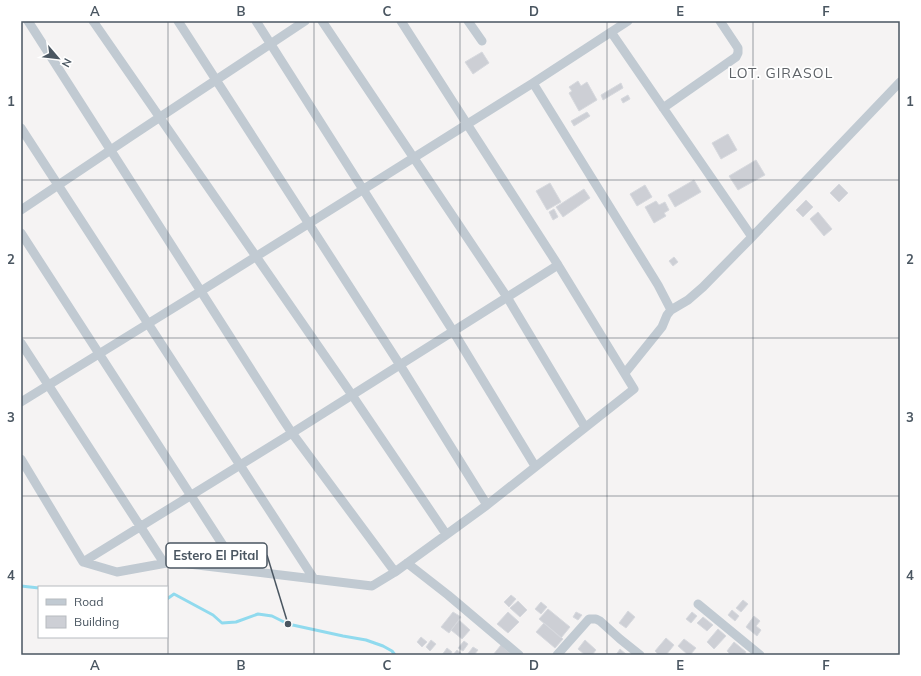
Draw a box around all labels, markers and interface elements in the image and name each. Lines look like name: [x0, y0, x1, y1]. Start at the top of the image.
text: A: [90, 3, 100, 19]
text: B: [237, 3, 246, 19]
text: C: [383, 3, 392, 19]
text: D: [529, 3, 539, 19]
text: E: [676, 3, 684, 19]
text: F: [822, 3, 830, 19]
north arrow: [38, 38, 78, 78]
text: N: [59, 56, 75, 70]
district label: LOT. GIRASOL: [729, 64, 833, 82]
text: 1: [7, 93, 15, 109]
text: 1: [906, 93, 914, 109]
text: 2: [7, 251, 15, 267]
text: 2: [906, 251, 914, 267]
text: 3: [7, 409, 15, 425]
text: 3: [906, 409, 914, 425]
callout: Estero El Pital: [166, 543, 267, 568]
text: Estero El Pital: [173, 547, 259, 563]
text: 4: [7, 567, 15, 583]
text: 4: [906, 567, 914, 583]
legend: [38, 586, 168, 638]
text: Road: [74, 594, 103, 609]
text: Building: [74, 614, 119, 629]
text: A: [90, 657, 100, 673]
text: B: [237, 657, 246, 673]
text: C: [383, 657, 392, 673]
text: D: [529, 657, 539, 673]
text: E: [676, 657, 684, 673]
text: F: [822, 657, 830, 673]

